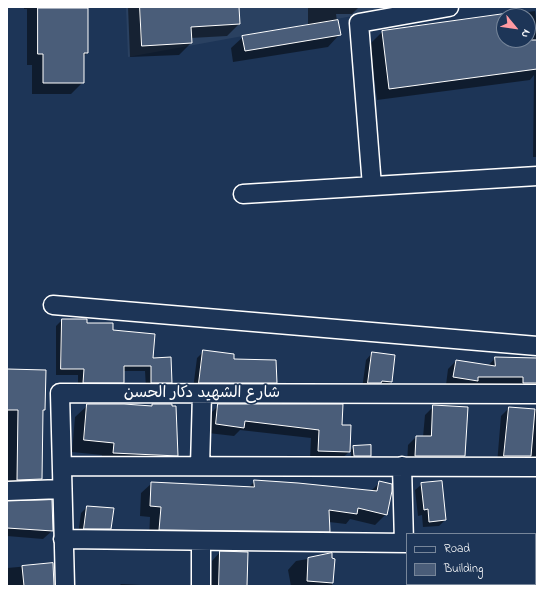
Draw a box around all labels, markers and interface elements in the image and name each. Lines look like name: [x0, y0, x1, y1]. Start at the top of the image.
north arrow: [496, 8, 536, 48]
text: N: [517, 26, 534, 40]
street label: شارع الشهيد دكار الحسن: [124, 384, 280, 404]
legend: [406, 533, 536, 585]
text: Road: [444, 540, 470, 558]
text: Building: [444, 560, 483, 578]

